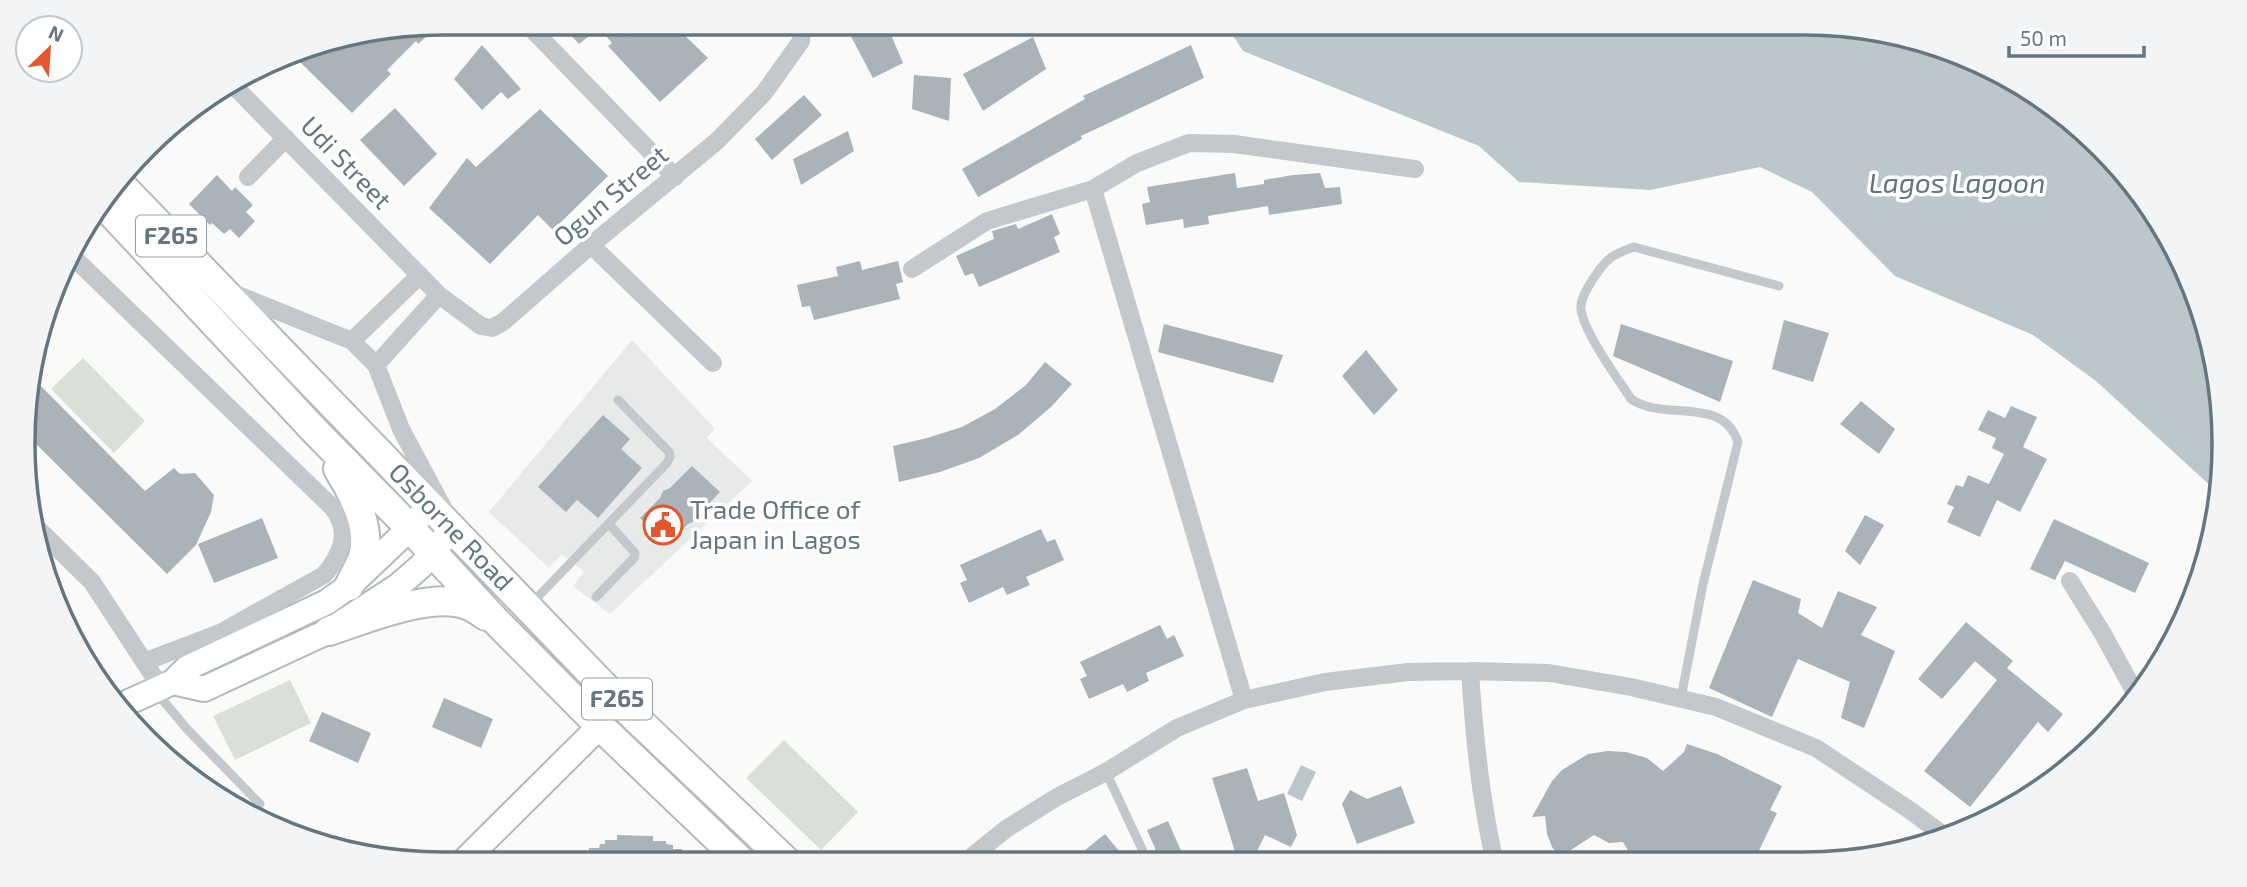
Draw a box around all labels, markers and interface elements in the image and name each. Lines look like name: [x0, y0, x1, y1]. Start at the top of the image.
north arrow: [14, 14, 84, 84]
scale bar: [2009, 14, 2144, 58]
text: N: [45, 20, 67, 46]
text: 50 m: [2020, 25, 2067, 50]
street label: Udi Street: [295, 109, 399, 215]
street label: Ogun Street: [547, 138, 674, 252]
water label: Lagos Lagoon: [1869, 165, 2045, 199]
road number: F265: [136, 216, 206, 256]
street label: Osborne Road: [384, 456, 521, 596]
place label: Trade Office of Japan in Lagos: [690, 493, 862, 554]
public building icon: Trade Office of Japan in Lagos: [642, 504, 684, 546]
road number: F265: [582, 678, 652, 720]

